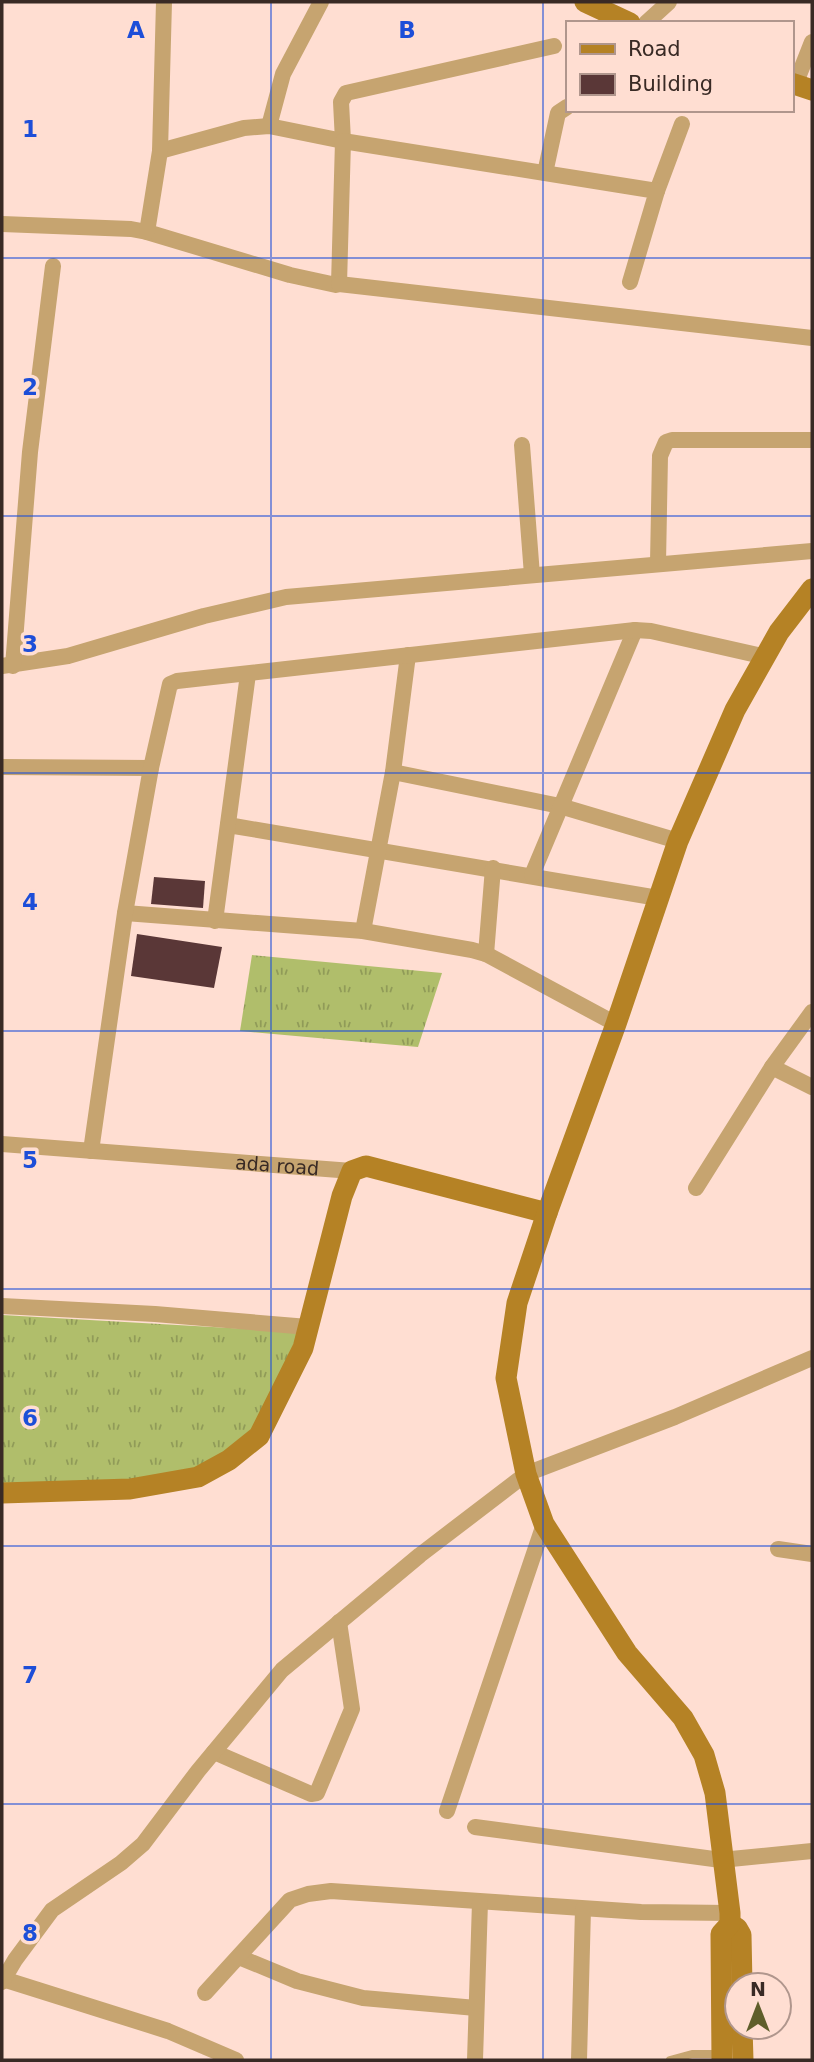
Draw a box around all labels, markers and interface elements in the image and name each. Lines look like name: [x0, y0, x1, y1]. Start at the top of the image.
text: A: [127, 17, 145, 43]
text: B: [398, 17, 416, 43]
legend: [566, 21, 793, 112]
text: Road: [628, 37, 681, 61]
text: Building: [628, 72, 713, 96]
text: 1: [22, 116, 38, 142]
text: 2: [22, 374, 38, 400]
text: 3: [22, 631, 38, 657]
text: 4: [22, 889, 38, 915]
text: 5: [22, 1147, 38, 1173]
street label: ada road: [234, 1151, 320, 1179]
text: 6: [22, 1405, 38, 1431]
text: 7: [22, 1662, 38, 1688]
text: 8: [22, 1920, 38, 1946]
north arrow: [723, 1971, 793, 2041]
text: N: [750, 1978, 766, 2000]

